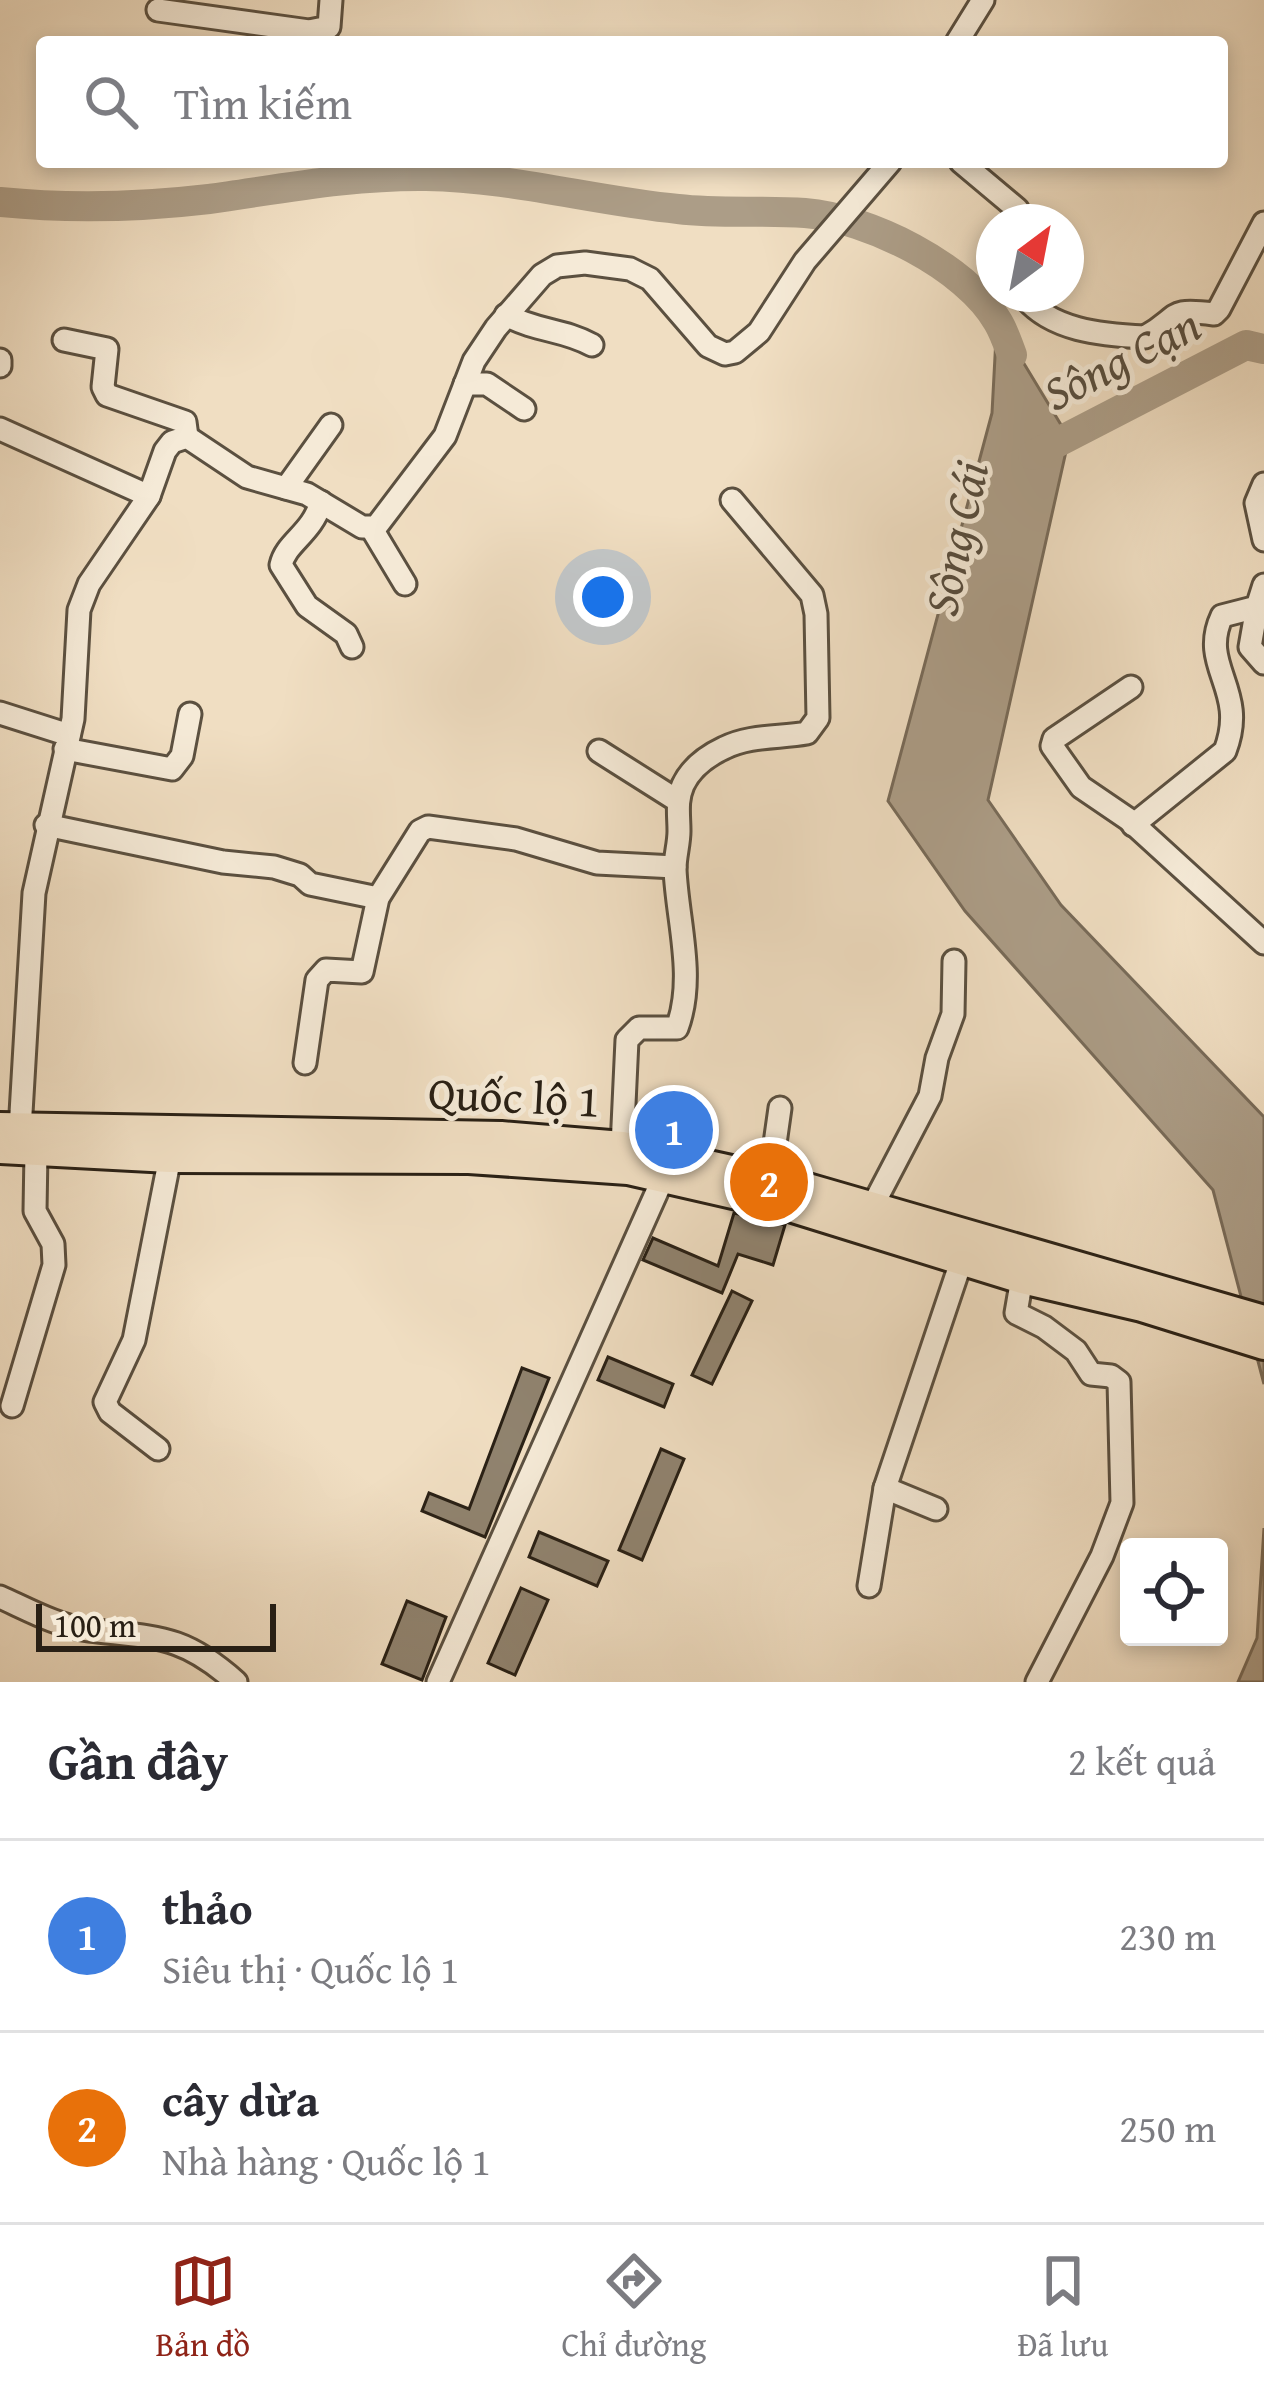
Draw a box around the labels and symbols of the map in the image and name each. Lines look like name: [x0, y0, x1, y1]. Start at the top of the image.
north arrow: [976, 204, 1084, 312]
water label: Sông Cạn: [1030, 288, 1212, 428]
water label: Sông Cái: [904, 454, 1006, 622]
your location: [573, 567, 633, 627]
street label: Quốc lộ 1: [427, 1059, 601, 1133]
pin: 1: [635, 1085, 713, 1175]
pin: 2: [730, 1137, 808, 1227]
scale bar: [36, 1598, 276, 1651]

